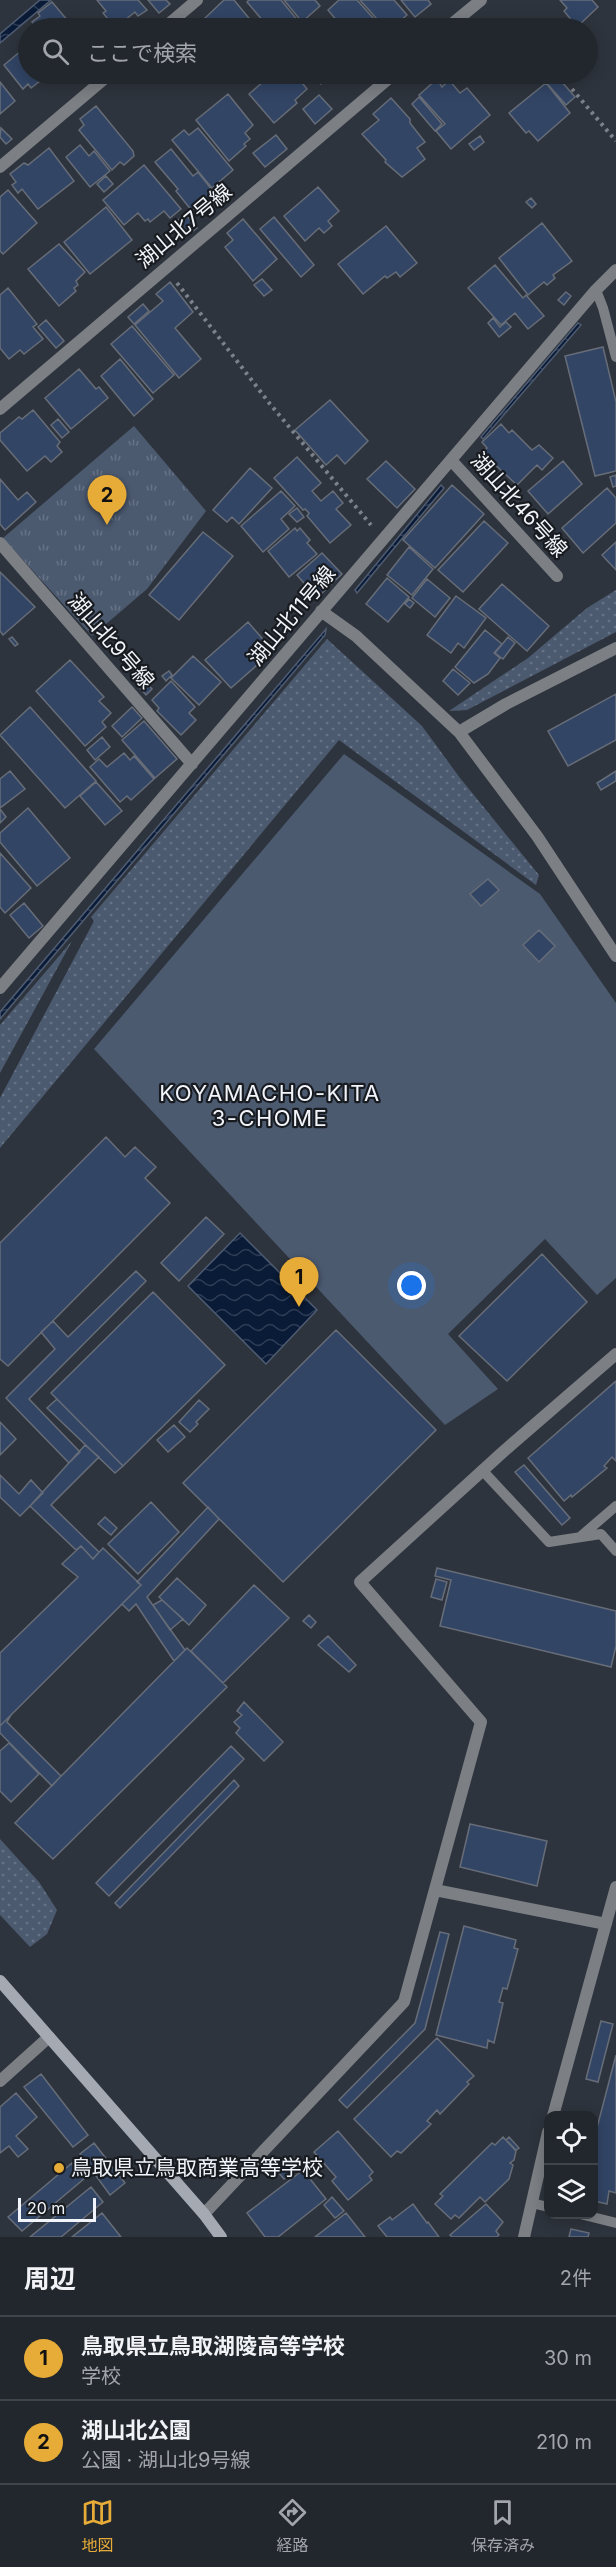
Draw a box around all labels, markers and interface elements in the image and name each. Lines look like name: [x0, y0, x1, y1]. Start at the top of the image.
search box: [18, 18, 598, 84]
icon: search: [39, 35, 72, 68]
text: ここで検索: [87, 40, 197, 66]
street label: 湖山北7号線: [131, 178, 236, 273]
street label: 湖山北46号線: [466, 447, 573, 562]
pin: 2: [88, 476, 126, 525]
street label: 湖山北11号線: [243, 561, 340, 670]
street label: 湖山北9号線: [63, 588, 160, 693]
district label: KOYAMACHO-KITA 3-CHOME: [159, 1080, 381, 1131]
pin: 1: [280, 1258, 318, 1307]
your location: [397, 1271, 426, 1300]
map controls: [544, 2111, 598, 2219]
button: locate: [544, 2111, 598, 2165]
place label: 鳥取県立鳥取商業高等学校: [71, 2155, 323, 2180]
marker: 鳥取県立鳥取商業高等学校: [52, 2161, 66, 2175]
button: layers: [544, 2165, 598, 2219]
scale bar: [18, 2195, 96, 2222]
text: 20 m: [27, 2198, 65, 2218]
text: 周辺: [24, 2263, 76, 2294]
text: 2件: [560, 2266, 592, 2290]
text: 鳥取県立鳥取湖陵高等学校: [81, 2333, 345, 2359]
text: 1: [39, 2346, 48, 2370]
text: 30 m: [544, 2346, 592, 2370]
text: 学校: [81, 2364, 121, 2388]
text: 湖山北公園: [81, 2417, 191, 2443]
text: 2: [37, 2430, 50, 2454]
text: 210 m: [536, 2430, 592, 2454]
text: 公園 · 湖山北9号線: [81, 2448, 250, 2472]
tab: 地図: [81, 2496, 114, 2556]
tab: 経路: [276, 2496, 309, 2556]
tab: 保存済み: [471, 2496, 535, 2556]

